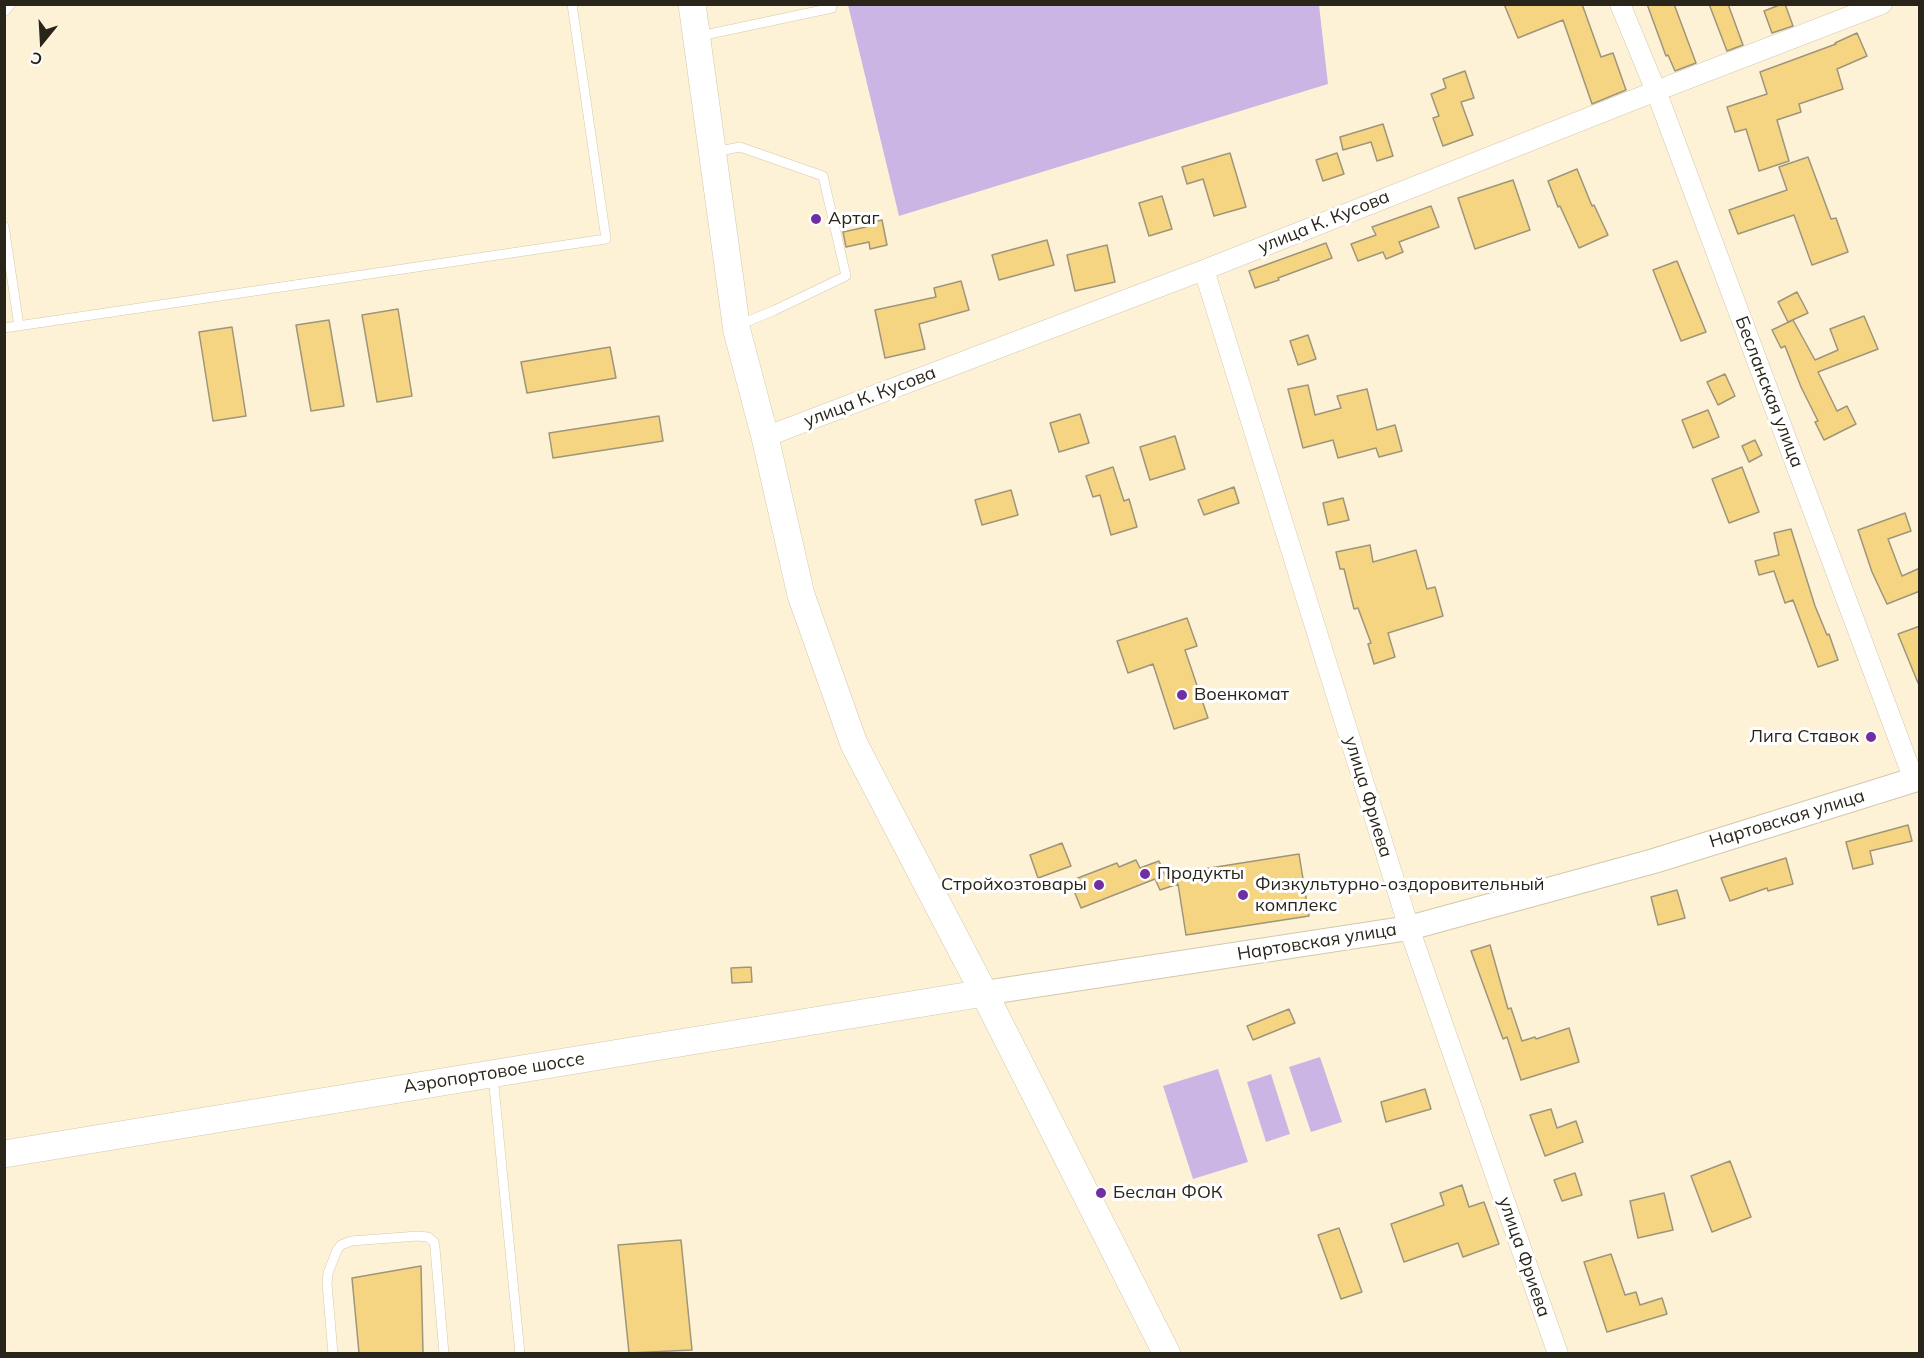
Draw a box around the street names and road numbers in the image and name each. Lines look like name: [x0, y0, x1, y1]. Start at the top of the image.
street label: улица К. Кусова: [1255, 186, 1393, 258]
street label: Бесланская улица: [1730, 313, 1808, 471]
street label: улица К. Кусова: [801, 362, 939, 432]
street label: улица Фриева: [1339, 734, 1397, 860]
street label: Нартовская улица: [1707, 785, 1867, 853]
street label: Нартовская улица: [1236, 919, 1398, 965]
street label: Аэропортовое шоссе: [402, 1048, 586, 1098]
street label: улица Фриева: [1493, 1194, 1555, 1320]

